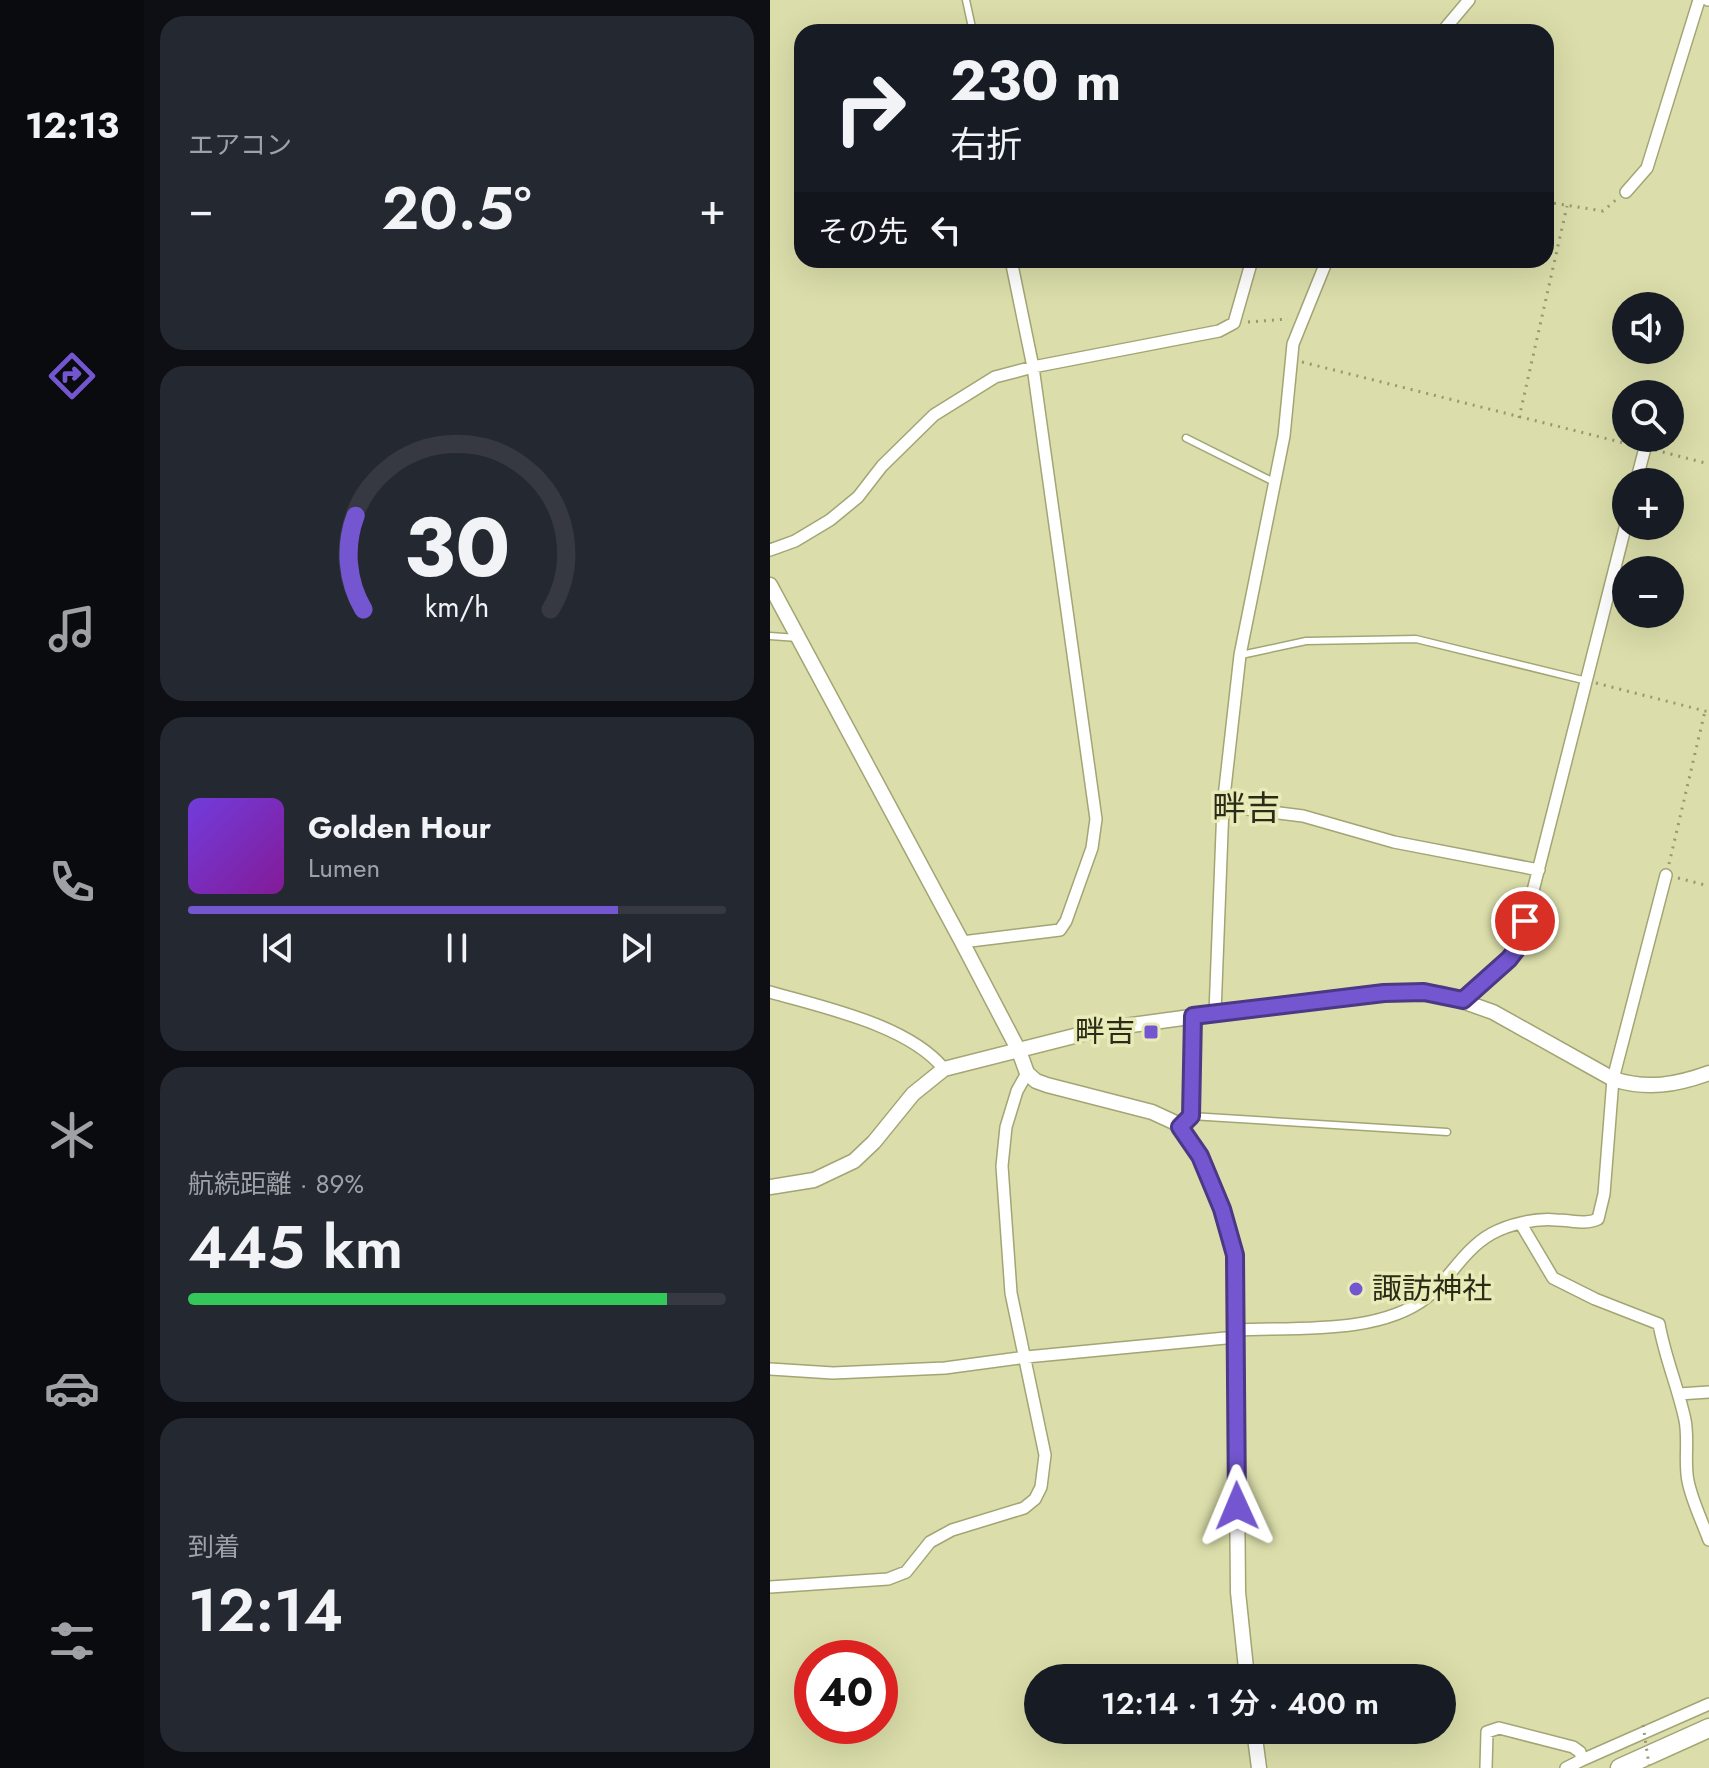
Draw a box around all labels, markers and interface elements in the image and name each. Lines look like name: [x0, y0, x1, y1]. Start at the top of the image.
text: 230 m: [950, 40, 1121, 121]
icon: right: [818, 56, 922, 160]
text: 12:13: [25, 99, 119, 151]
text: 右折: [950, 118, 1022, 170]
text: エアコン: [188, 126, 292, 164]
text: 20.5°: [382, 165, 531, 252]
text: −: [188, 177, 214, 241]
text: +: [699, 177, 726, 241]
icon: left: [924, 208, 968, 252]
text: その先: [818, 210, 908, 253]
map controls: [1612, 292, 1684, 628]
button: sound: [1612, 292, 1684, 364]
icon: directions: [44, 348, 100, 404]
button: search: [1612, 380, 1684, 452]
button: +: [1612, 468, 1684, 540]
text: 30: [404, 486, 510, 606]
button: −: [1612, 556, 1684, 628]
text: km/h: [425, 586, 489, 628]
icon: music: [44, 601, 100, 657]
district label: 畔吉: [1212, 784, 1280, 833]
text: Golden Hour: [308, 806, 491, 849]
text: Lumen: [308, 849, 380, 887]
icon: phone: [44, 854, 100, 910]
pin: [1491, 887, 1559, 955]
icon: arrive: [1503, 899, 1547, 943]
icon: previous: [256, 926, 300, 970]
icon: pause: [435, 926, 479, 970]
icon: next: [614, 926, 658, 970]
place label: 畔吉: [1075, 1010, 1135, 1053]
marker: 畔吉: [1142, 1023, 1160, 1041]
icon: climate: [44, 1107, 100, 1163]
text: 航続距離 · 89%: [188, 1165, 364, 1203]
text: 445 km: [188, 1204, 403, 1291]
place label: 諏訪神社: [1372, 1267, 1492, 1310]
marker: 諏訪神社: [1347, 1280, 1365, 1298]
icon: car: [44, 1360, 100, 1416]
position arrow: [1195, 1464, 1279, 1548]
text: 到着: [188, 1528, 240, 1566]
text: 12:14: [188, 1567, 343, 1654]
icon: filters: [44, 1613, 100, 1669]
speed limit sign: 40: [794, 1640, 898, 1744]
text: 12:14 · 1 分 · 400 m: [1101, 1682, 1379, 1725]

